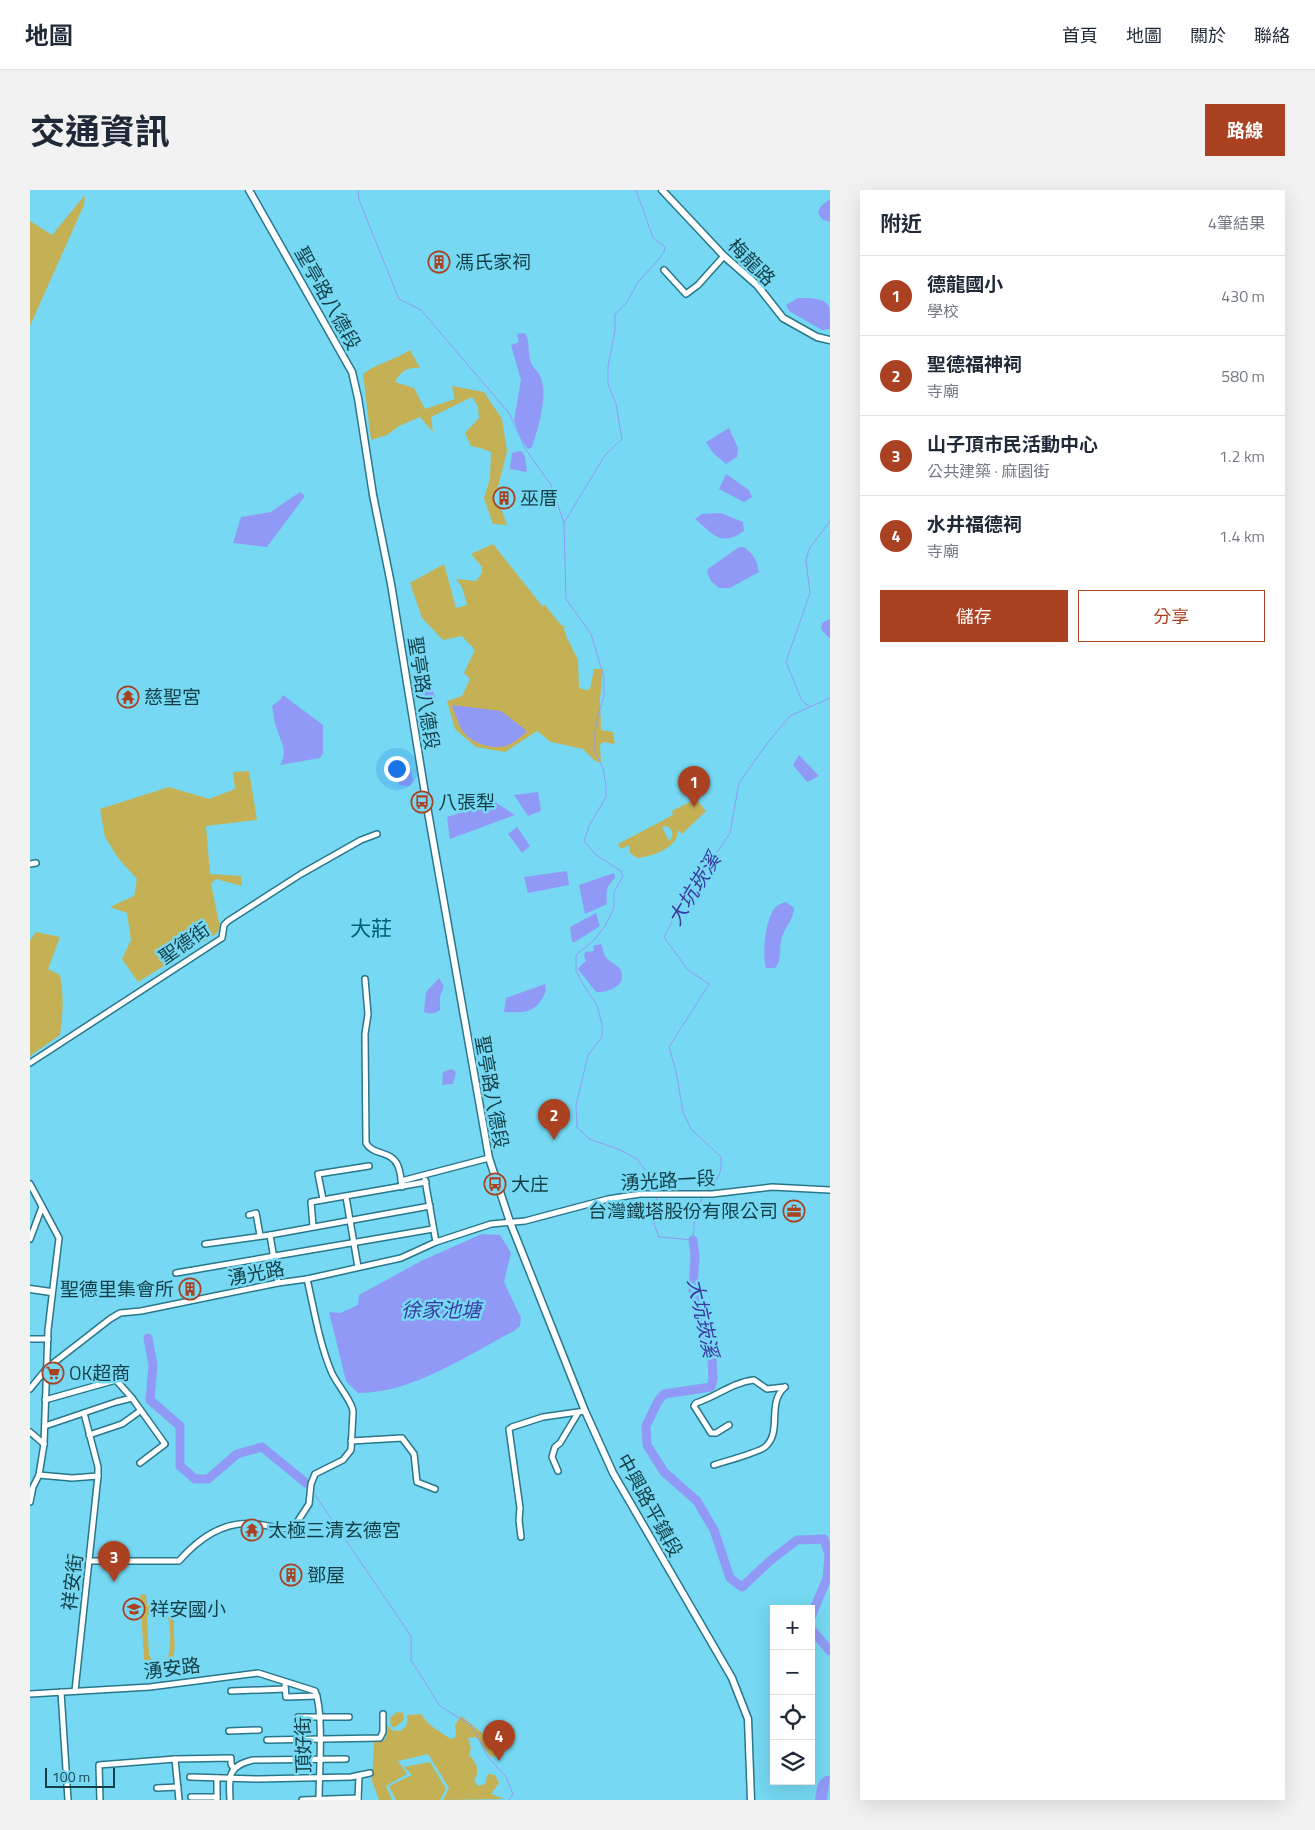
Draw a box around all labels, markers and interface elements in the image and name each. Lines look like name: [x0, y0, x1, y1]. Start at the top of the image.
text: 地圖: [25, 17, 73, 53]
text: 首頁: [1062, 22, 1098, 49]
text: 地圖: [1126, 22, 1162, 49]
text: 關於: [1190, 22, 1226, 49]
text: 聯絡: [1254, 22, 1290, 49]
text: 交通資訊: [30, 104, 170, 158]
button: 路線: [1205, 104, 1285, 156]
text: 附近: [880, 207, 922, 239]
text: 4筆結果: [1208, 211, 1265, 235]
street label: 梅龍路: [722, 231, 783, 292]
street label: 聖亭路八德段: [288, 241, 369, 355]
place label: 馮氏家祠: [455, 247, 531, 276]
building icon: 馮氏家祠: [427, 250, 451, 274]
text: 德龍國小: [927, 269, 1003, 298]
text: 1: [892, 284, 900, 308]
text: 430 m: [1221, 284, 1265, 308]
text: 學校: [927, 299, 959, 323]
text: 聖德福神祠: [927, 349, 1022, 378]
text: 2: [892, 364, 900, 388]
text: 580 m: [1221, 364, 1265, 388]
text: 寺廟: [927, 379, 959, 403]
text: 山子頂市民活動中心: [927, 429, 1098, 458]
text: 3: [892, 444, 900, 468]
text: 1.2 km: [1219, 444, 1265, 468]
text: 公共建築 · 麻園街: [927, 459, 1050, 483]
place label: 巫厝: [520, 483, 558, 512]
building icon: 巫厝: [492, 486, 516, 510]
text: 水井福德祠: [927, 509, 1022, 538]
text: 4: [892, 524, 900, 548]
text: 1.4 km: [1219, 524, 1265, 548]
text: 寺廟: [927, 539, 959, 563]
button: 儲存: [880, 590, 1068, 642]
button: 分享: [1078, 590, 1265, 642]
street label: 聖亭路八德段: [401, 634, 448, 751]
place label: 慈聖宮: [144, 682, 201, 711]
temple icon: 慈聖宮: [116, 685, 140, 709]
your location: [384, 756, 410, 782]
pin: 1: [678, 766, 710, 807]
place label: 八張犁: [438, 787, 495, 816]
bus stop icon: 八張犁: [410, 790, 434, 814]
water label: 大坑崁溪: [659, 844, 730, 931]
district label: 大莊: [350, 912, 392, 944]
street label: 聖德街: [152, 914, 215, 971]
street label: 聖亭路八德段: [468, 1033, 517, 1151]
pin: 2: [538, 1099, 570, 1140]
street label: 湧光路一段: [620, 1163, 716, 1196]
place label: 大庄: [511, 1169, 549, 1198]
bus stop icon: 大庄: [483, 1172, 507, 1196]
place label: 台灣鐵塔股份有限公司: [588, 1196, 778, 1225]
office icon: 台灣鐵塔股份有限公司: [782, 1199, 806, 1223]
street label: 湧光路: [225, 1253, 287, 1292]
place label: 聖德里集會所: [60, 1274, 174, 1303]
water label: 大坑崁溪: [680, 1276, 728, 1363]
building icon: 聖德里集會所: [178, 1277, 202, 1301]
water label: 徐家池塘: [401, 1294, 484, 1325]
place label: OK超商: [69, 1358, 130, 1387]
supermarket icon: OK超商: [41, 1361, 65, 1385]
street label: 中興路平鎮段: [610, 1448, 691, 1562]
place label: 太極三清玄德宮: [268, 1515, 401, 1544]
temple icon: 太極三清玄德宮: [240, 1518, 264, 1542]
pin: 3: [98, 1541, 130, 1582]
street label: 祥安街: [54, 1552, 89, 1612]
place label: 鄧屋: [307, 1560, 345, 1589]
building icon: 鄧屋: [279, 1563, 303, 1587]
place label: 祥安國小: [150, 1594, 226, 1623]
school or university icon: 祥安國小: [122, 1597, 146, 1621]
map controls: [770, 1605, 815, 1785]
button: +: [770, 1605, 815, 1650]
street label: 湧安路: [142, 1650, 202, 1685]
button: −: [770, 1650, 815, 1695]
button: locate: [770, 1695, 815, 1740]
street label: 頂好街: [288, 1716, 317, 1774]
pin: 4: [483, 1720, 515, 1761]
button: layers: [770, 1740, 815, 1785]
scale bar: [45, 1765, 115, 1788]
text: 100 m: [52, 1766, 90, 1787]

